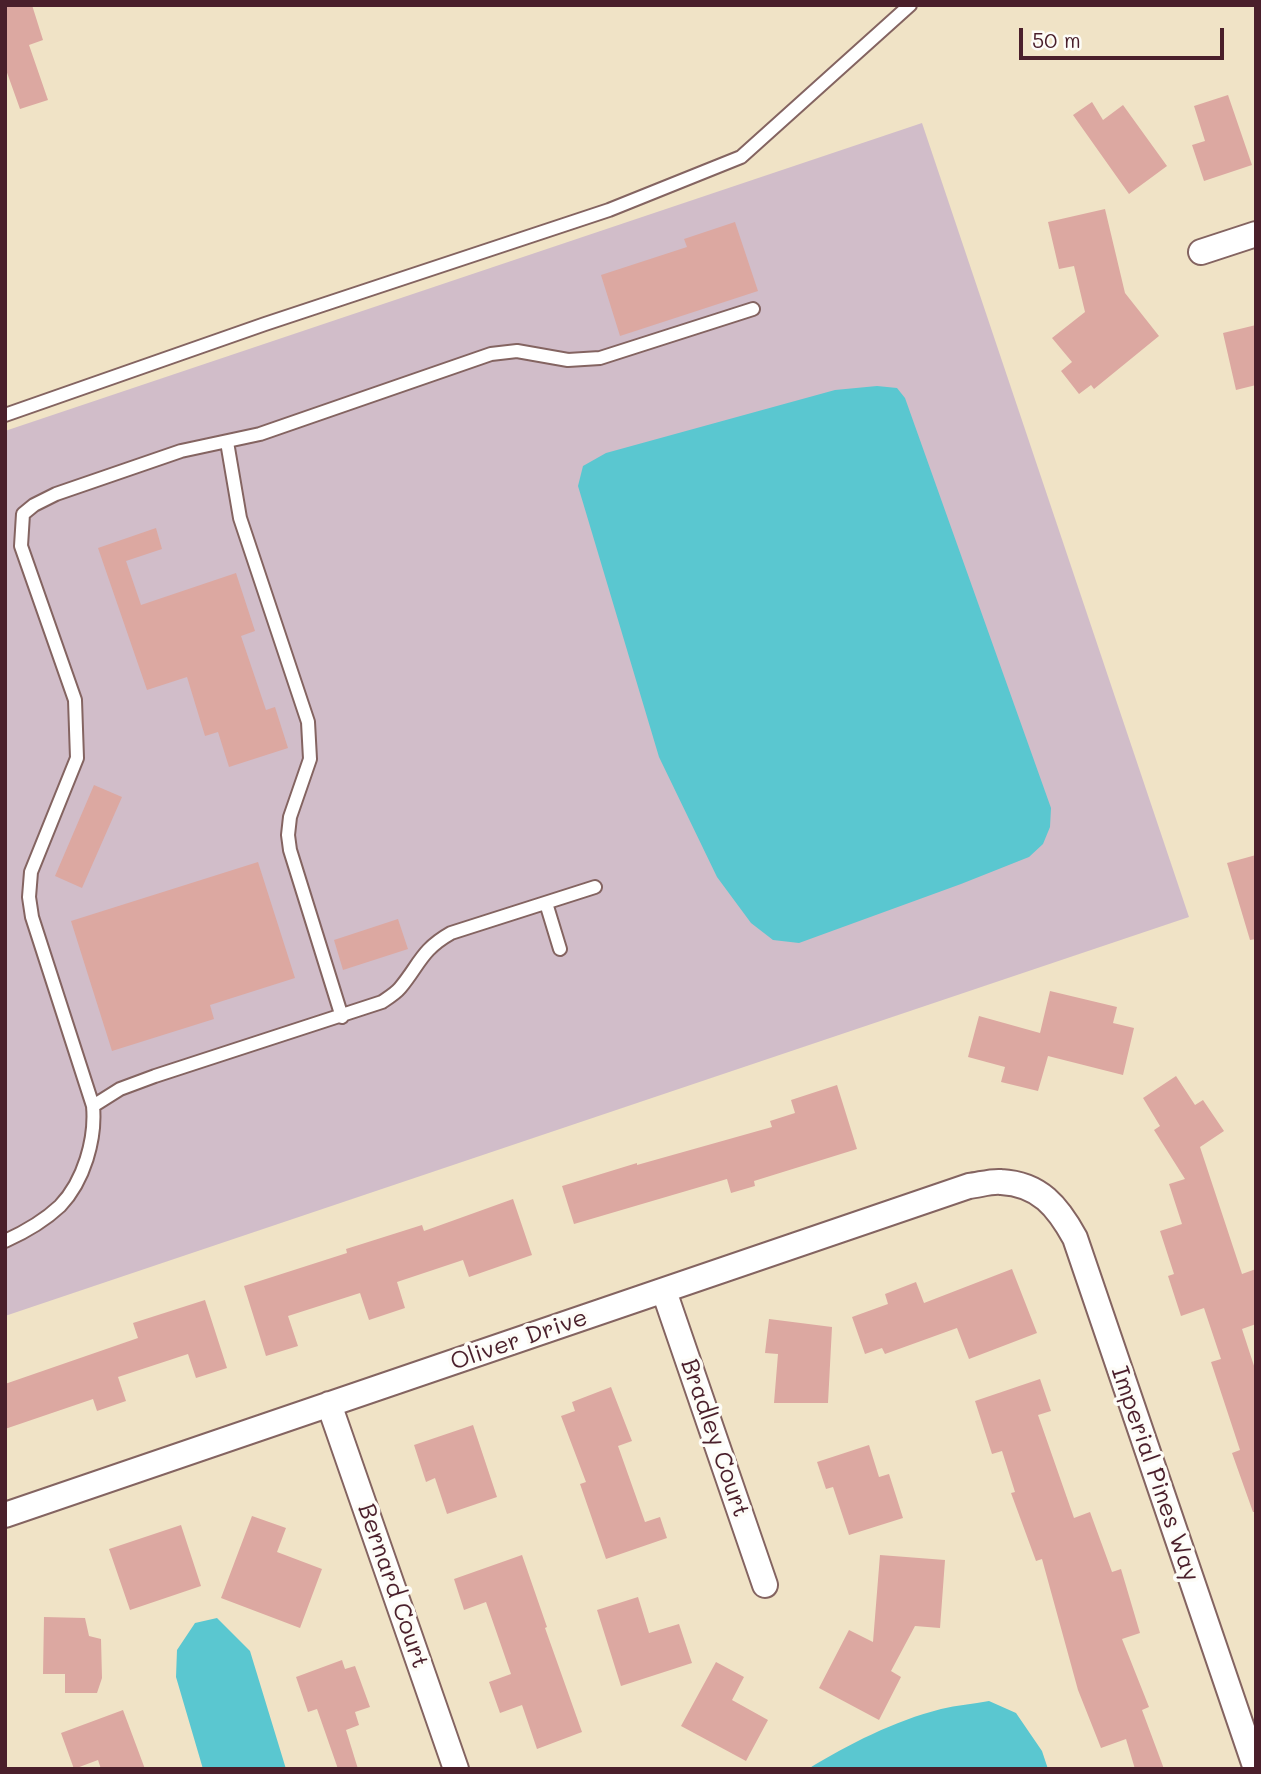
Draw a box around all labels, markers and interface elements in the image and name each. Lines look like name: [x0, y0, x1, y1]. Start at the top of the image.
scale bar: [1023, 14, 1228, 58]
text: 50 m: [1032, 26, 1081, 53]
street label: Oliver Drive: [447, 1303, 591, 1377]
street label: Bradley Court: [674, 1355, 756, 1521]
street label: Imperial Pines Way: [1105, 1363, 1205, 1585]
street label: Bernard Court: [351, 1500, 435, 1672]

